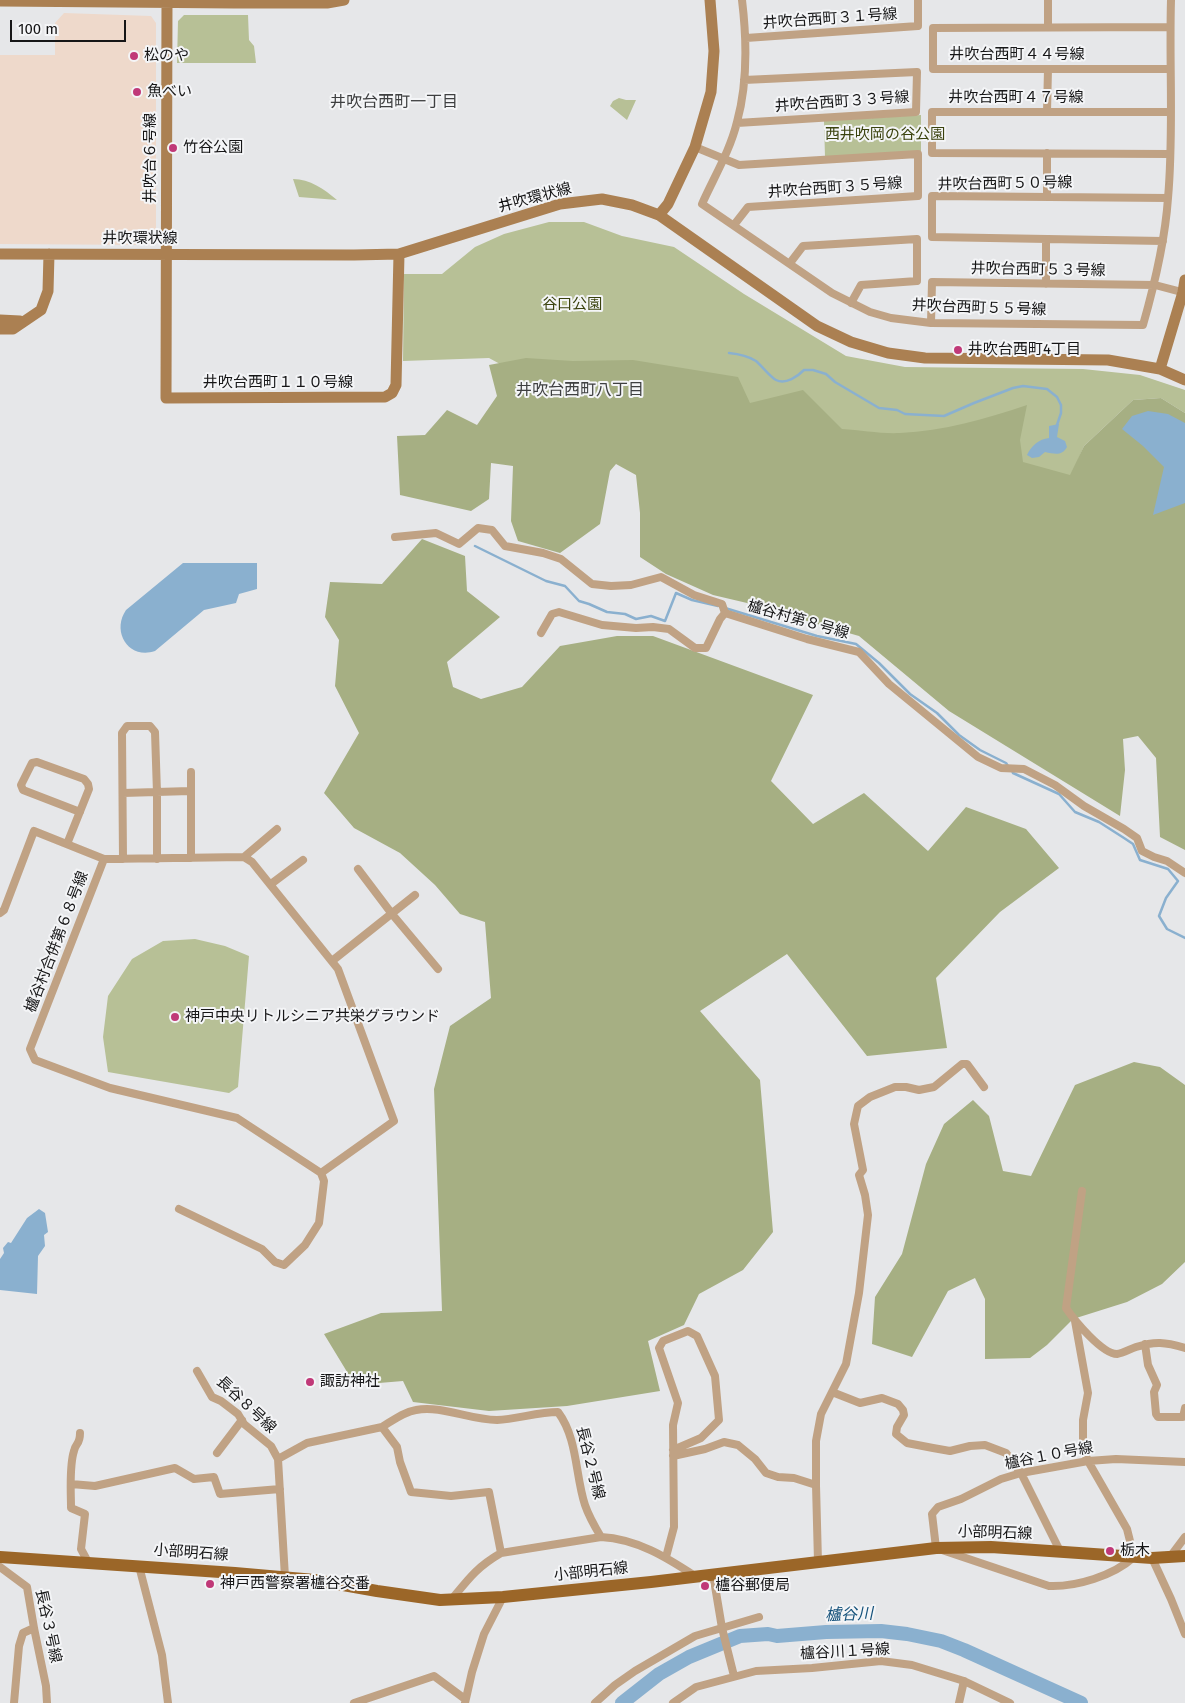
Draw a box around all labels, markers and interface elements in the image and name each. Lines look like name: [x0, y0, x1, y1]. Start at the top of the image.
street label: 井吹台西町３１号線: [762, 5, 898, 33]
scale bar: [12, 10, 129, 42]
text: 100 m: [18, 20, 58, 38]
street label: 井吹台西町４４号線: [950, 46, 1084, 64]
place label: 松のや: [144, 47, 189, 65]
marker: 松のや: [128, 50, 140, 62]
place label: 魚べい: [147, 83, 192, 101]
marker: 魚べい: [131, 86, 143, 98]
street label: 井吹台西町３３号線: [774, 88, 910, 116]
street label: 井吹台西町４７号線: [949, 89, 1083, 107]
district label: 井吹台西町一丁目: [330, 93, 458, 113]
street label: 井吹台６号線: [142, 113, 160, 203]
park label: 西井吹岡の谷公園: [825, 126, 945, 144]
place label: 竹谷公園: [183, 139, 243, 157]
marker: 竹谷公園: [167, 142, 179, 154]
street label: 井吹台西町３５号線: [767, 174, 903, 202]
street label: 井吹台西町５０号線: [937, 174, 1073, 194]
street label: 井吹環状線: [496, 180, 574, 216]
street label: 井吹環状線: [103, 230, 177, 248]
street label: 井吹台西町５３号線: [970, 260, 1106, 280]
park label: 谷口公園: [542, 296, 602, 314]
street label: 井吹台西町５５号線: [911, 297, 1047, 319]
place label: 井吹台西町4丁目: [968, 341, 1081, 359]
marker: 井吹台西町4丁目: [952, 344, 964, 356]
street label: 井吹台西町１１０号線: [203, 374, 353, 392]
district label: 井吹台西町八丁目: [516, 381, 644, 401]
street label: 櫨谷村第８号線: [745, 597, 851, 643]
street label: 櫨谷村合併第６８号線: [22, 869, 92, 1015]
place label: 神戸中央リトルシニア共栄グラウンド: [185, 1008, 440, 1026]
marker: 神戸中央リトルシニア共栄グラウンド: [169, 1011, 181, 1023]
street label: 長谷８号線: [212, 1373, 280, 1437]
place label: 諏訪神社: [320, 1373, 380, 1391]
marker: 諏訪神社: [304, 1376, 316, 1388]
street label: 長谷２号線: [572, 1424, 608, 1502]
street label: 櫨谷１０号線: [1003, 1439, 1095, 1473]
street label: 小部明石線: [957, 1523, 1033, 1543]
street label: 小部明石線: [153, 1541, 229, 1565]
place label: 栃木: [1120, 1542, 1150, 1560]
marker: 栃木: [1104, 1545, 1116, 1557]
street label: 小部明石線: [553, 1559, 629, 1585]
place label: 神戸西警察署櫨谷交番: [220, 1575, 370, 1593]
place label: 櫨谷郵便局: [715, 1577, 790, 1595]
marker: 神戸西警察署櫨谷交番: [204, 1578, 216, 1590]
marker: 櫨谷郵便局: [699, 1580, 711, 1592]
street label: 長谷３号線: [31, 1587, 65, 1665]
water label: 櫨谷川: [825, 1605, 873, 1625]
street label: 櫨谷川１号線: [800, 1641, 890, 1663]

